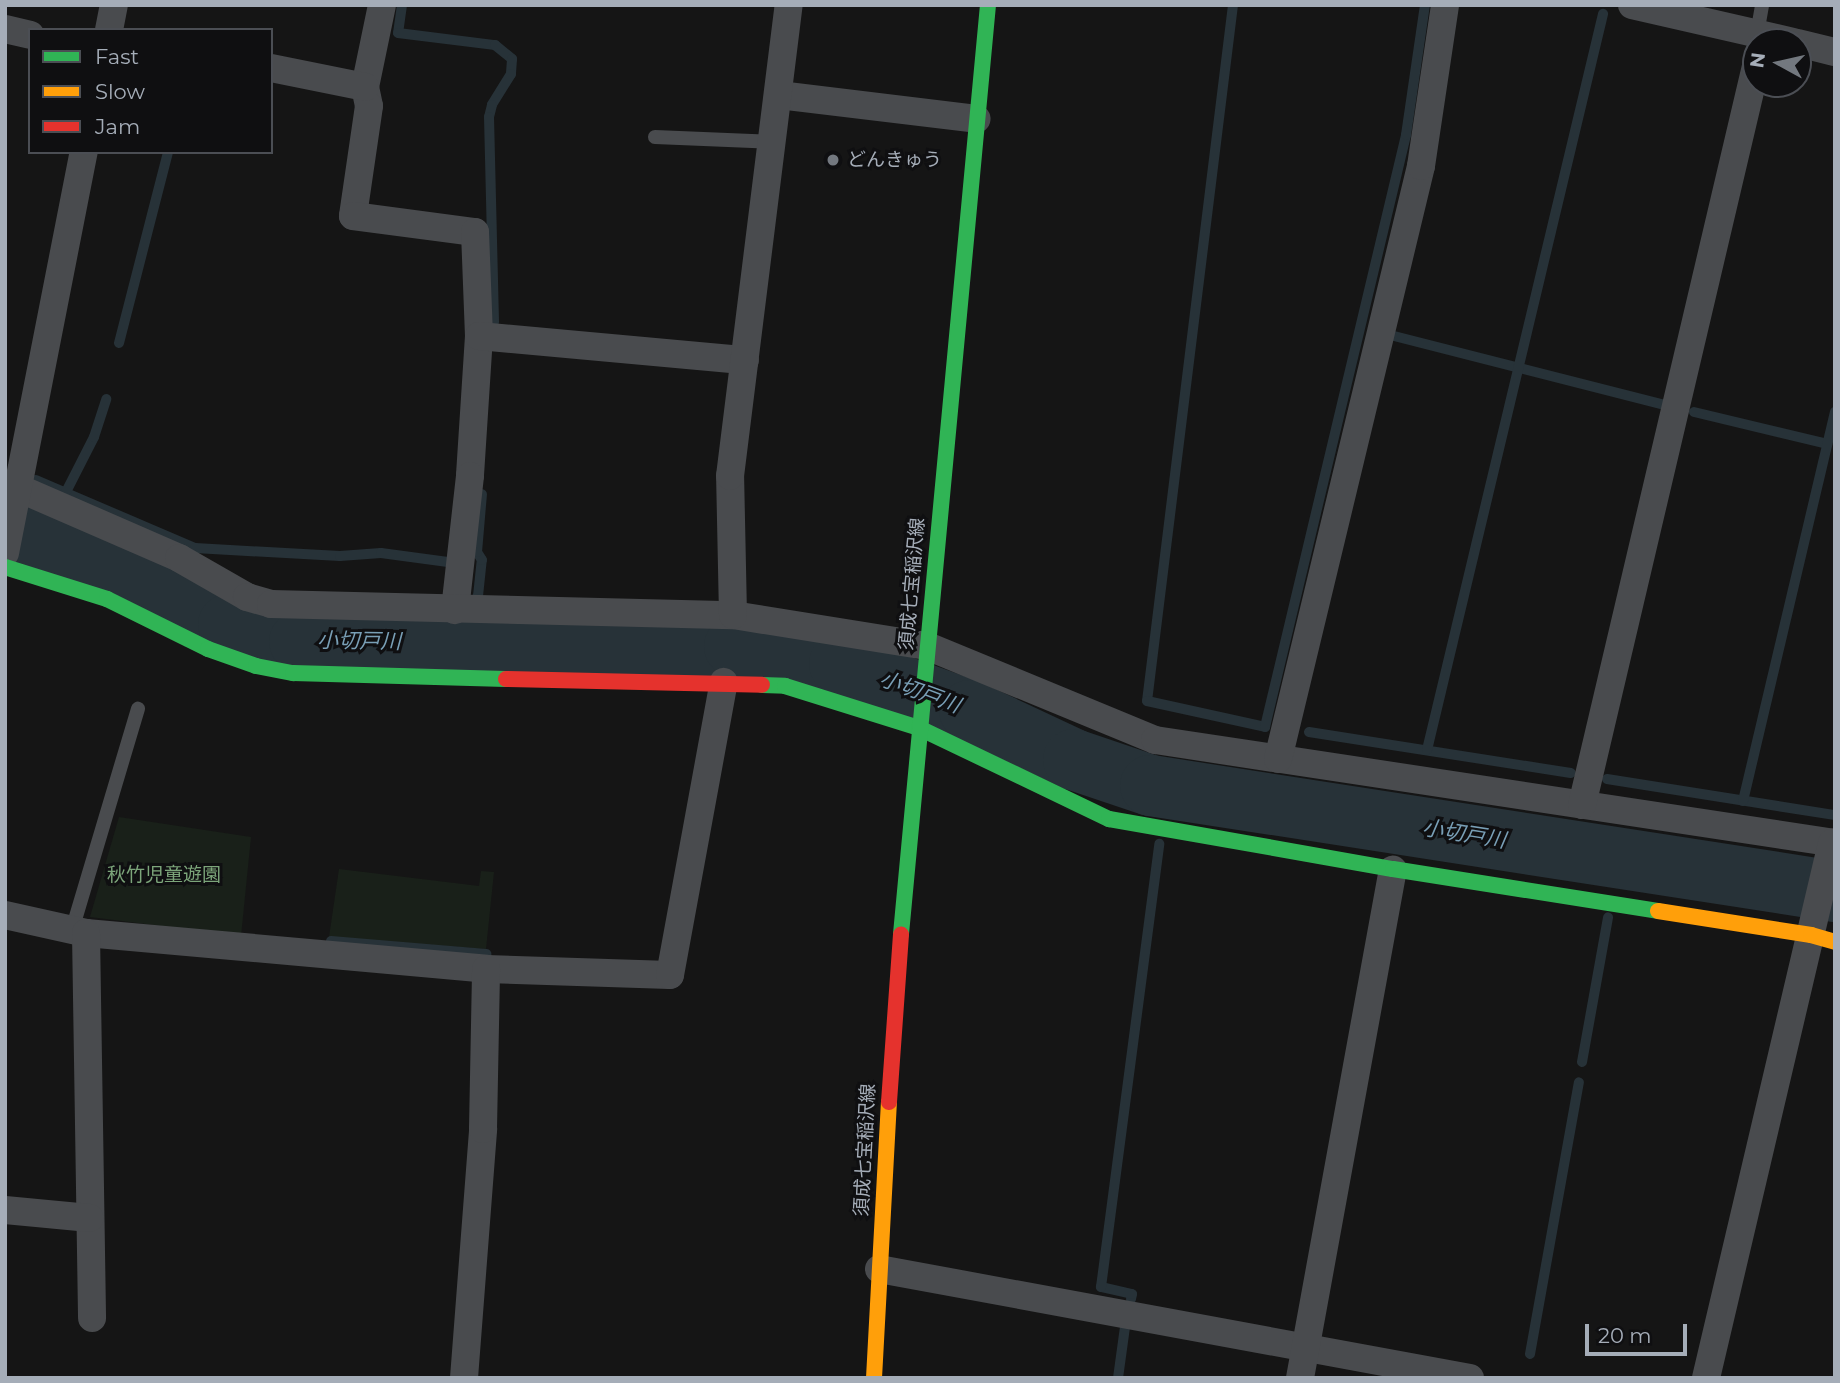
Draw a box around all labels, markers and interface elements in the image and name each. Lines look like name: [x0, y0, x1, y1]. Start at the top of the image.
legend: [28, 28, 273, 154]
north arrow: [1742, 28, 1812, 98]
text: Fast: [95, 44, 139, 69]
text: N: [1745, 51, 1770, 69]
text: Slow: [95, 79, 145, 104]
text: Jam: [95, 114, 140, 139]
place label: どんきゅう: [847, 149, 942, 171]
marker: どんきゅう: [825, 152, 841, 168]
street label: 須成七宝稲沢線: [895, 517, 929, 651]
water label: 小切戸川: [317, 628, 401, 654]
water label: 小切戸川: [876, 666, 964, 718]
water label: 小切戸川: [1421, 815, 1507, 853]
park label: 秋竹児童遊園: [107, 864, 221, 886]
street label: 須成七宝稲沢線: [850, 1083, 880, 1217]
scale bar: [1588, 1310, 1689, 1354]
text: 20 m: [1598, 1323, 1652, 1348]

